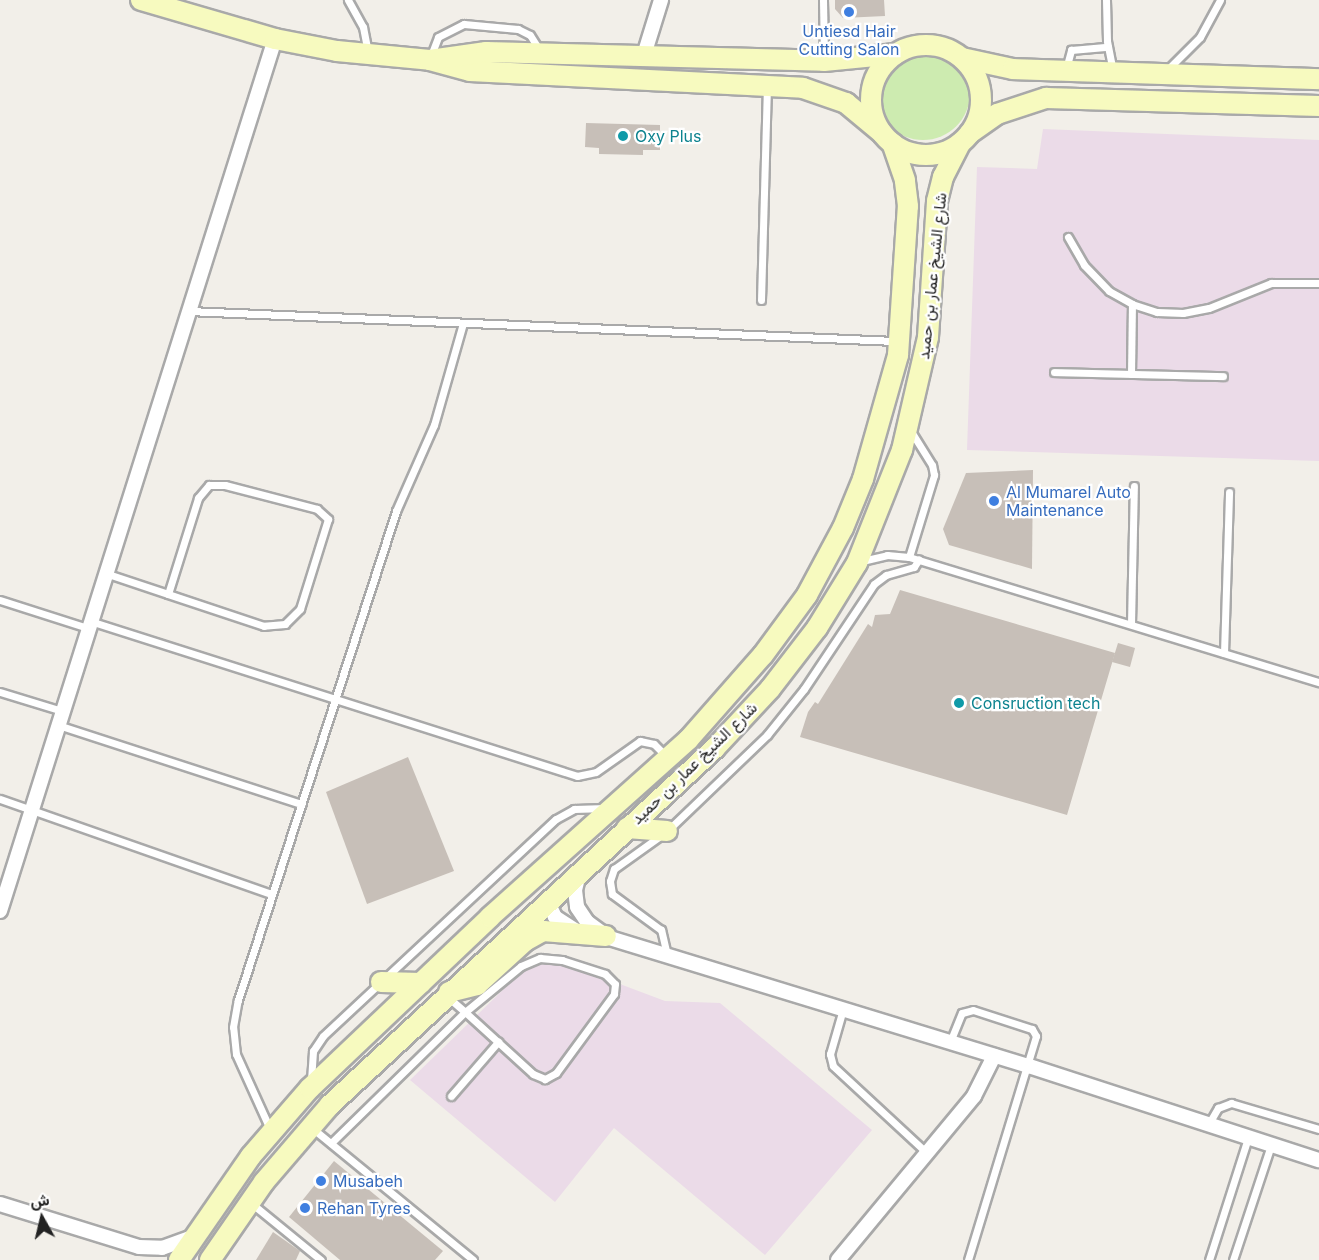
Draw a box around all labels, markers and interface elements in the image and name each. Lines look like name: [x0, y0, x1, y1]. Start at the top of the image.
marker: Untiesd Hair Cutting Salon: [842, 5, 856, 19]
place label: Untiesd Hair Cutting Salon: [798, 21, 900, 59]
place label: Oxy Plus: [635, 126, 701, 146]
marker: Oxy Plus: [616, 129, 630, 143]
street label: شارع الشيخ عمار بن حميد: [914, 192, 950, 360]
place label: Al Mumarel Auto Maintenance: [1006, 482, 1131, 520]
marker: Al Mumarel Auto Maintenance: [987, 494, 1001, 508]
place label: Consruction tech: [971, 693, 1100, 713]
marker: Consruction tech: [952, 696, 966, 710]
street label: شارع الشيخ عمار بن حميد: [627, 698, 761, 828]
place label: Musabeh: [333, 1171, 403, 1191]
marker: Musabeh: [314, 1174, 328, 1188]
north arrow: [12, 1188, 72, 1248]
text: ش: [29, 1189, 50, 1211]
place label: Rehan Tyres: [317, 1198, 411, 1218]
marker: Rehan Tyres: [298, 1201, 312, 1215]

